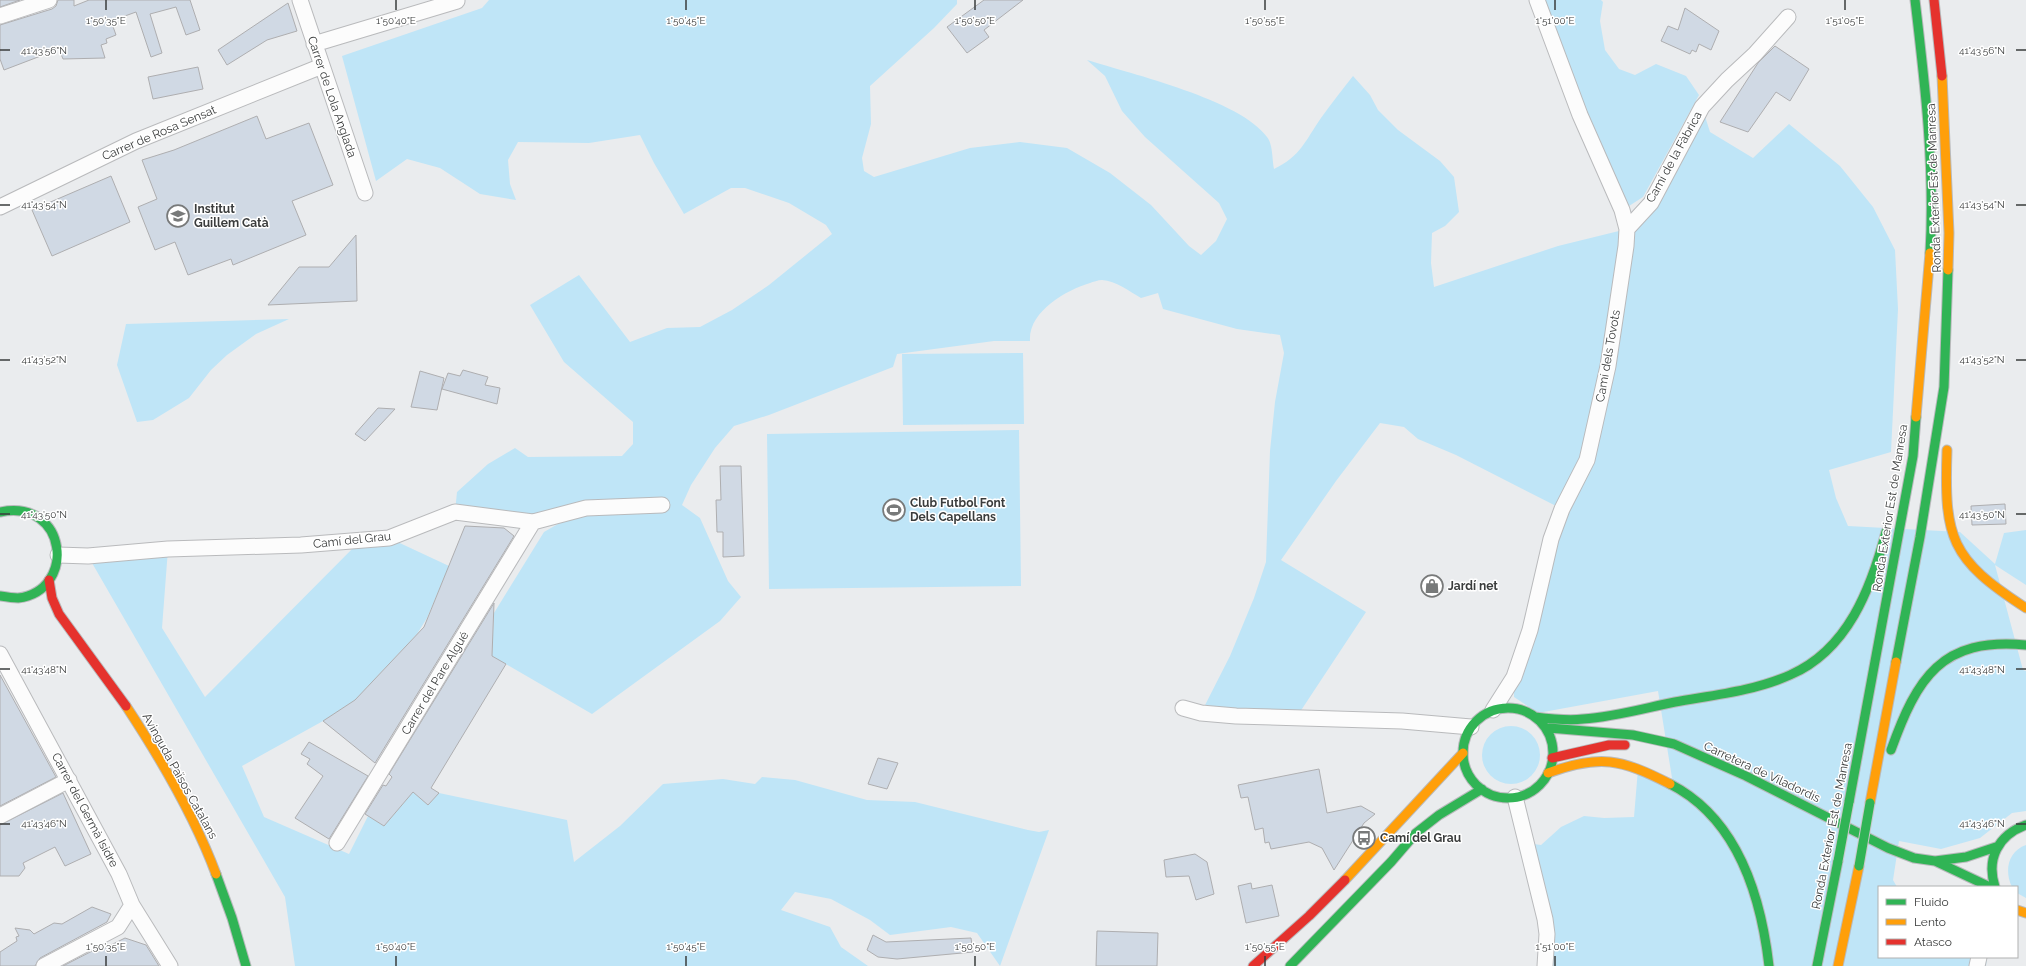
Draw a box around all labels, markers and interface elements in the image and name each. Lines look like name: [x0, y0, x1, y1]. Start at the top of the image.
text: 1°50'35"E: [86, 15, 126, 26]
text: 1°50'40"E: [376, 15, 416, 26]
text: 1°50'45"E: [666, 15, 706, 26]
text: 1°50'50"E: [955, 15, 995, 26]
text: 1°50'55"E: [1245, 15, 1285, 26]
text: 1°51'00"E: [1535, 15, 1575, 26]
text: 1°51'05"E: [1826, 15, 1864, 26]
street label: Carrer de Lola Anglada: [305, 34, 359, 160]
text: 41°43'56"N: [21, 45, 67, 56]
text: 41°43'56"N: [1959, 45, 2005, 56]
street label: Carrer de Rosa Sensat: [100, 103, 218, 163]
street label: Ronda Exterior Est de Manresa: [1924, 103, 1944, 273]
street label: Camí de la Fàbrica: [1643, 109, 1705, 205]
text: 41°43'54"N: [21, 199, 67, 210]
text: 41°43'54"N: [1959, 199, 2005, 210]
place label: Institut Guillem Catà: [194, 202, 269, 230]
school or university icon: Institut Guillem Catà: [165, 203, 191, 229]
street label: Camí dels Tovots: [1593, 308, 1623, 403]
text: 41°43'52"N: [21, 354, 67, 365]
text: 41°43'52"N: [1959, 354, 2005, 365]
street label: Ronda Exterior Est de Manresa: [1870, 423, 1910, 593]
place label: Club Futbol Font Dels Capellans: [910, 496, 1006, 524]
sports icon: Club Futbol Font Dels Capellans: [881, 497, 907, 523]
text: 41°43'50"N: [21, 509, 67, 520]
text: 41°43'50"N: [1959, 509, 2005, 520]
street label: Camí del Grau: [312, 529, 392, 551]
shop icon: Jardí net: [1419, 573, 1445, 599]
place label: Jardí net: [1448, 579, 1498, 593]
street label: Carrer del Pare Algué: [399, 629, 471, 737]
text: 41°43'48"N: [21, 664, 67, 675]
text: 41°43'48"N: [1959, 664, 2005, 675]
street label: Avinguda Països Catalans: [140, 711, 221, 841]
street label: Carretera de Viladordis: [1701, 739, 1823, 805]
street label: Ronda Exterior Est de Manresa: [1809, 742, 1855, 910]
street label: Carrer del Germà Isidre: [49, 750, 121, 870]
text: 41°43'46"N: [21, 818, 67, 829]
text: 41°43'46"N: [1959, 818, 2005, 829]
bus stop icon: Camí del Grau: [1351, 825, 1377, 851]
place label: Camí del Grau: [1380, 831, 1461, 845]
legend: [1878, 886, 2018, 958]
text: Fluido: [1914, 895, 1949, 909]
text: Lento: [1914, 915, 1946, 929]
text: Atasco: [1914, 935, 1952, 949]
text: 1°50'35"E: [86, 941, 126, 952]
text: 1°50'40"E: [376, 941, 416, 952]
text: 1°50'45"E: [666, 941, 706, 952]
text: 1°50'50"E: [955, 941, 995, 952]
text: 1°50'55"E: [1245, 941, 1285, 952]
text: 1°51'00"E: [1535, 941, 1575, 952]

